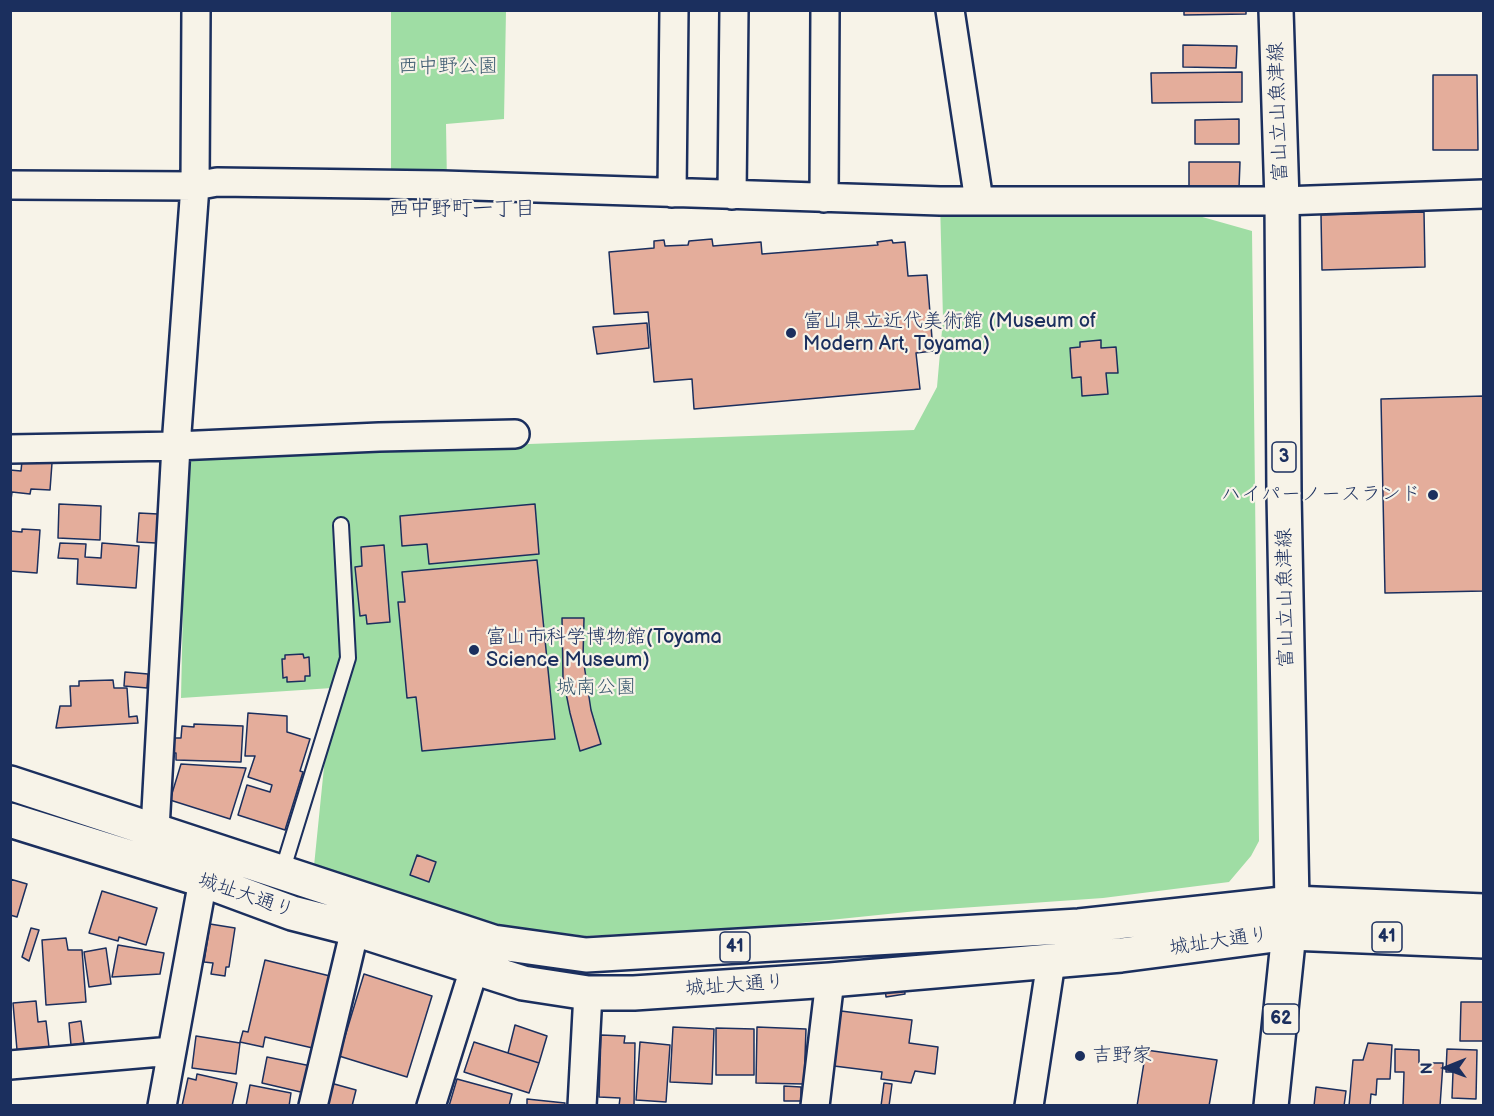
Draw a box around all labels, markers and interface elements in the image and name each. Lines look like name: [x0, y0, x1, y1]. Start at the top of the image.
street label: 富山立山魚津線: [1265, 42, 1293, 182]
park label: 西中野公園: [398, 55, 498, 79]
district label: 西中野町一丁目: [389, 197, 535, 223]
place label: 富山県立近代美術館 (Museum of Modern Art, Toyama): [803, 310, 1096, 357]
marker: 富山県立近代美術館 (Museum of Modern Art, Toyama): [784, 326, 798, 340]
road number: 3: [1272, 442, 1296, 472]
place label: ハイパーノースランド: [1221, 483, 1421, 507]
marker: ハイパーノースランド: [1426, 488, 1440, 502]
street label: 富山立山魚津線: [1273, 528, 1299, 668]
place label: 富山市科学博物館(Toyama Science Museum): [486, 626, 722, 673]
marker: 富山市科学博物館(Toyama Science Museum): [467, 643, 481, 657]
park label: 城南公園: [556, 676, 636, 700]
street label: 城址大通り: [195, 868, 297, 924]
road number: 41: [1372, 922, 1402, 952]
street label: 城址大通り: [1168, 923, 1270, 961]
road number: 41: [720, 932, 750, 962]
street label: 城址大通り: [684, 971, 786, 1001]
road number: 62: [1263, 1004, 1299, 1034]
north arrow: [1416, 1038, 1476, 1098]
place label: 吉野家: [1092, 1044, 1152, 1068]
marker: 吉野家: [1073, 1049, 1087, 1063]
text: N: [1418, 1062, 1437, 1075]

